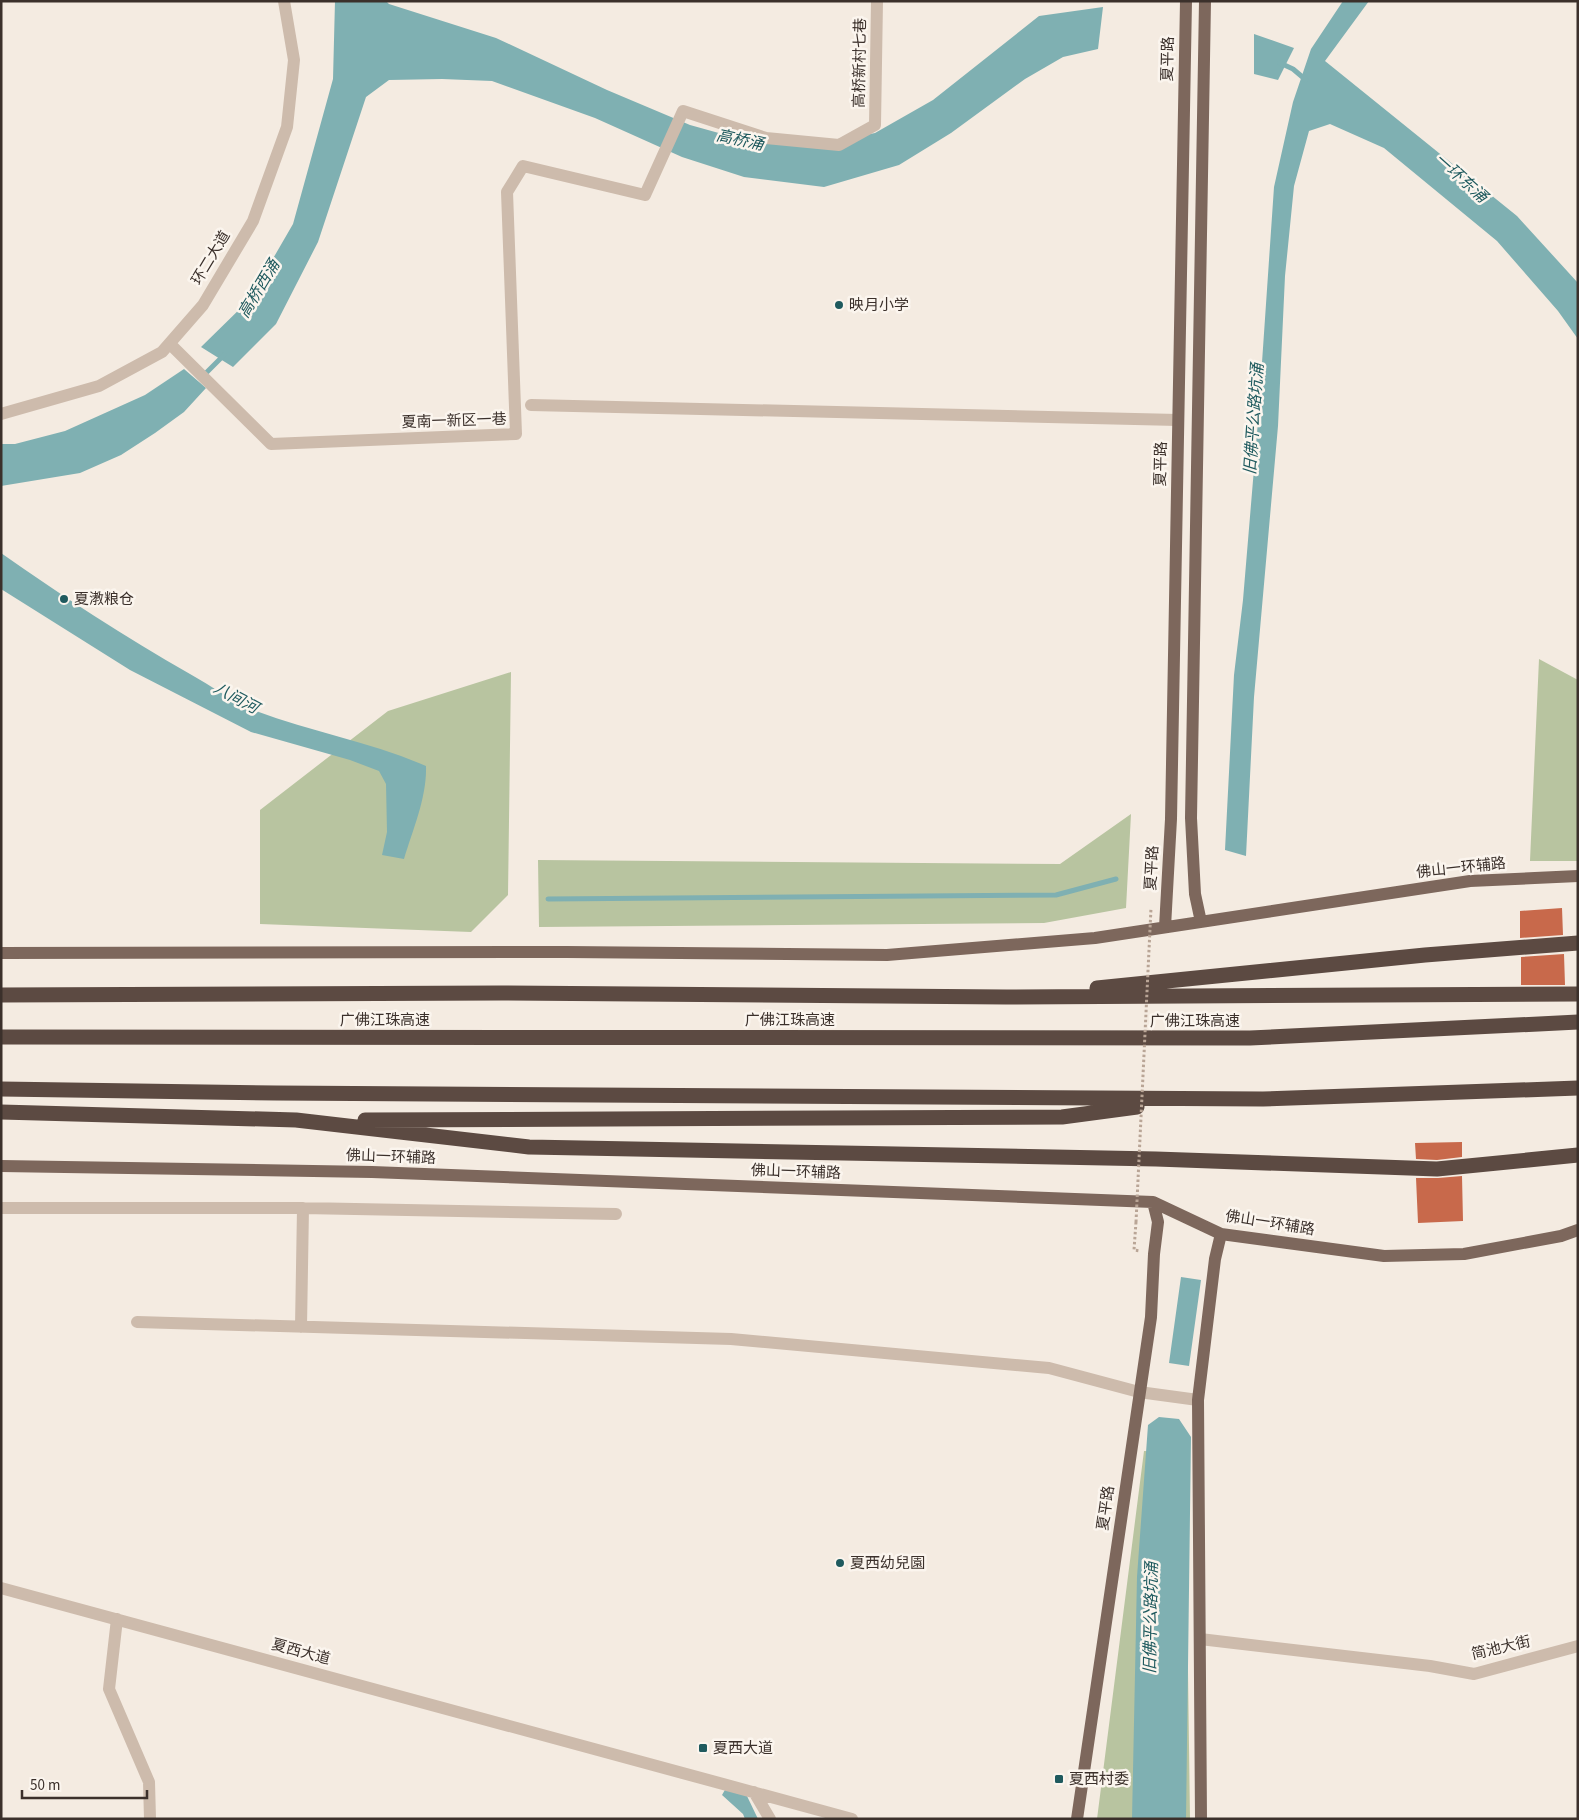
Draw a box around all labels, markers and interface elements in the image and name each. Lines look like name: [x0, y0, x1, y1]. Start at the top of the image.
street label: 高桥新村七巷: [849, 18, 871, 108]
street label: 夏平路: [1157, 36, 1179, 82]
water label: 高桥涌: [714, 124, 768, 156]
water label: 一环东涌: [1430, 148, 1494, 209]
street label: 环二大道: [187, 227, 235, 289]
water label: 高桥西涌: [233, 254, 286, 322]
place label: 映月小学: [849, 295, 909, 316]
marker: 映月小学: [833, 299, 845, 311]
water label: 旧佛平公路坑涌: [1239, 360, 1269, 476]
street label: 夏南一新区一巷: [401, 409, 507, 433]
street label: 夏平路: [1150, 441, 1172, 487]
place label: 夏漖粮仓: [74, 589, 134, 610]
marker: 夏漖粮仓: [58, 593, 70, 605]
water label: 八间河: [210, 677, 265, 720]
street label: 夏平路: [1140, 845, 1164, 891]
street label: 佛山一环辅路: [1415, 853, 1507, 883]
street label: 广佛江珠高速: [340, 1010, 430, 1031]
street label: 广佛江珠高速: [745, 1010, 835, 1031]
street label: 广佛江珠高速: [1150, 1011, 1240, 1032]
street label: 佛山一环辅路: [346, 1145, 436, 1169]
street label: 佛山一环辅路: [751, 1160, 841, 1184]
street label: 佛山一环辅路: [1224, 1206, 1316, 1240]
street label: 夏平路: [1092, 1484, 1120, 1532]
place label: 夏西幼兒園: [850, 1553, 925, 1574]
marker: 夏西幼兒園: [834, 1557, 846, 1569]
water label: 旧佛平公路坑涌: [1139, 1560, 1163, 1674]
street label: 简池大街: [1469, 1631, 1533, 1665]
street label: 夏西大道: [269, 1634, 333, 1670]
place label: 夏西大道: [713, 1738, 773, 1759]
marker: 夏西大道: [697, 1742, 709, 1754]
scale bar: [22, 1768, 148, 1800]
place label: 夏西村委: [1069, 1769, 1129, 1790]
marker: 夏西村委: [1053, 1773, 1065, 1785]
text: 50 m: [30, 1775, 60, 1796]

